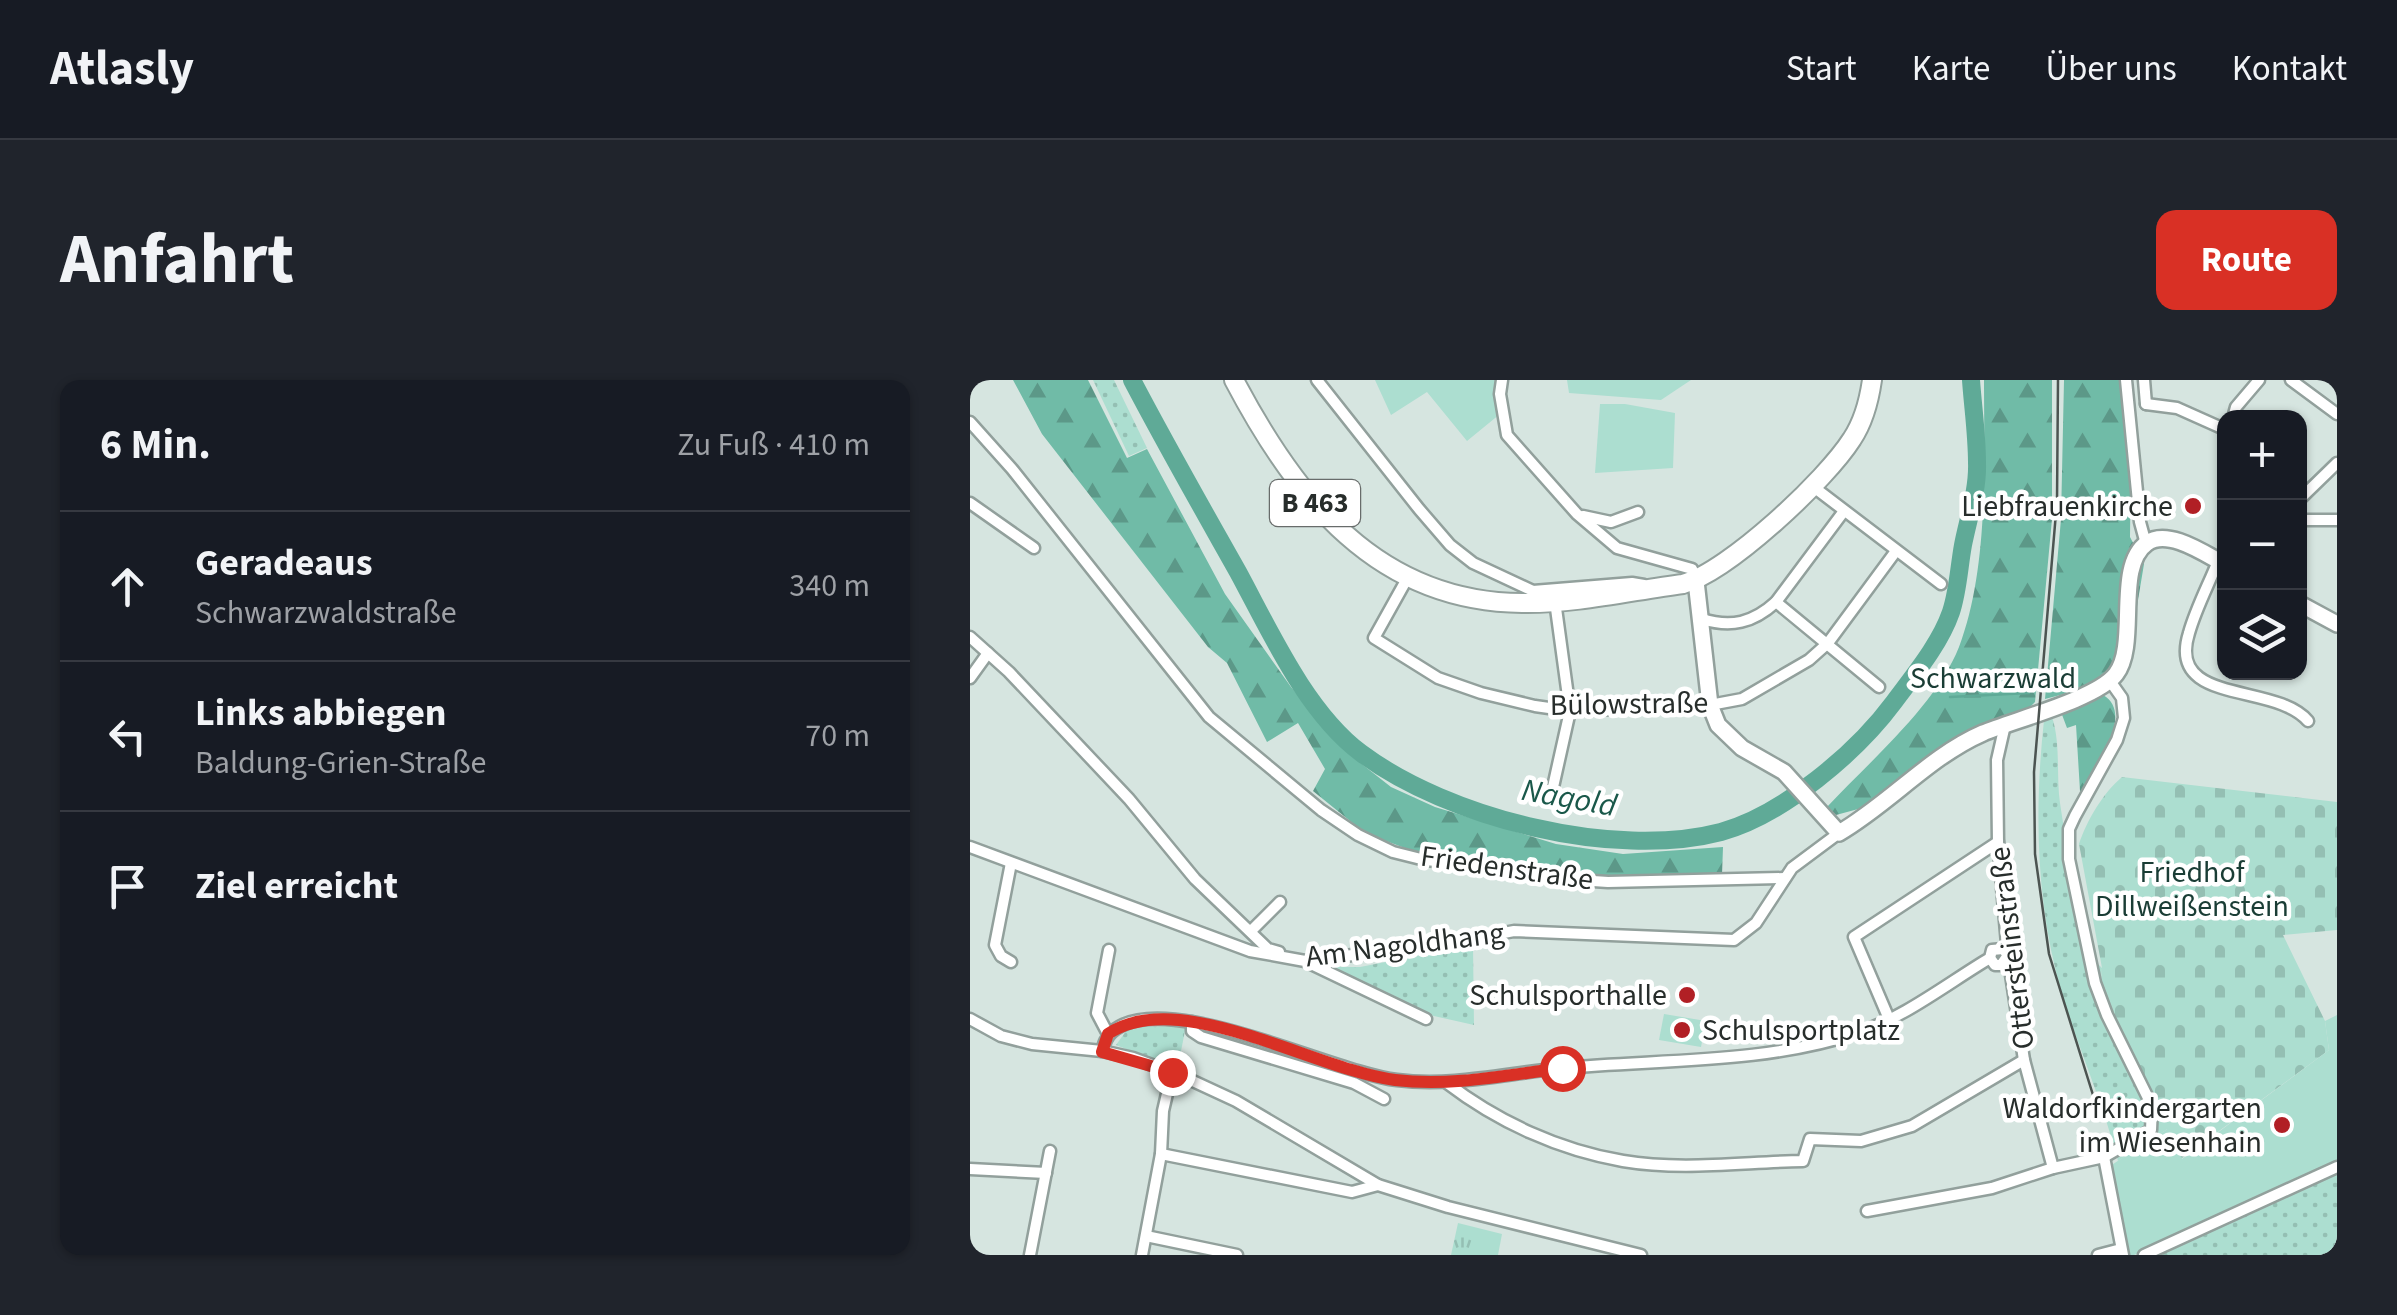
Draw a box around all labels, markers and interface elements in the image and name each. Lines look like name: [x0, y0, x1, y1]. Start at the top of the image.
text: Atlasly: [50, 35, 194, 103]
text: Start: [1786, 44, 1857, 94]
text: Karte: [1912, 44, 1990, 94]
text: Über uns: [2045, 44, 2177, 94]
text: Kontakt: [2232, 44, 2347, 94]
text: Anfahrt: [60, 210, 294, 310]
button: Route: [2156, 210, 2337, 310]
map controls: [2217, 410, 2307, 680]
button: +: [2217, 410, 2307, 500]
text: 6 Min.: [100, 415, 211, 475]
text: Zu Fuß · 410 m: [677, 422, 870, 468]
road number: B 463: [1270, 480, 1360, 526]
place label: Liebfrauenkirche: [1961, 485, 2173, 528]
marker: Liebfrauenkirche: [2182, 495, 2204, 517]
button: −: [2217, 500, 2307, 590]
text: Geradeaus: [195, 536, 373, 590]
icon: ahead: [100, 559, 155, 614]
text: 340 m: [789, 563, 870, 609]
text: Schwarzwaldstraße: [195, 590, 457, 636]
button: layers: [2217, 590, 2307, 680]
park label: Schwarzwald: [1910, 657, 2076, 700]
street label: Bülowstraße: [1549, 681, 1709, 727]
text: Links abbiegen: [195, 686, 447, 740]
icon: left: [100, 709, 155, 764]
text: 70 m: [805, 713, 870, 759]
text: Baldung-Grien-Straße: [195, 740, 486, 786]
water label: Nagold: [1518, 767, 1621, 829]
street label: Friedenstraße: [1418, 835, 1596, 901]
street label: Ottersteinstraße: [1978, 844, 2046, 1052]
park label: Friedhof Dillweißenstein: [2095, 851, 2289, 928]
icon: arrive: [100, 859, 155, 914]
text: Ziel erreicht: [195, 859, 398, 913]
street label: Am Nagoldhang: [1303, 911, 1507, 979]
place label: Schulsporthalle: [1469, 974, 1667, 1017]
marker: Schulsporthalle: [1676, 984, 1698, 1006]
place label: Schulsportplatz: [1702, 1009, 1900, 1052]
marker: Schulsportplatz: [1671, 1019, 1693, 1041]
route start: [1540, 1046, 1586, 1092]
route end: [1150, 1050, 1196, 1096]
place label: Waldorfkindergarten im Wiesenhain: [2003, 1087, 2262, 1164]
marker: Waldorfkindergarten im Wiesenhain: [2271, 1114, 2293, 1136]

